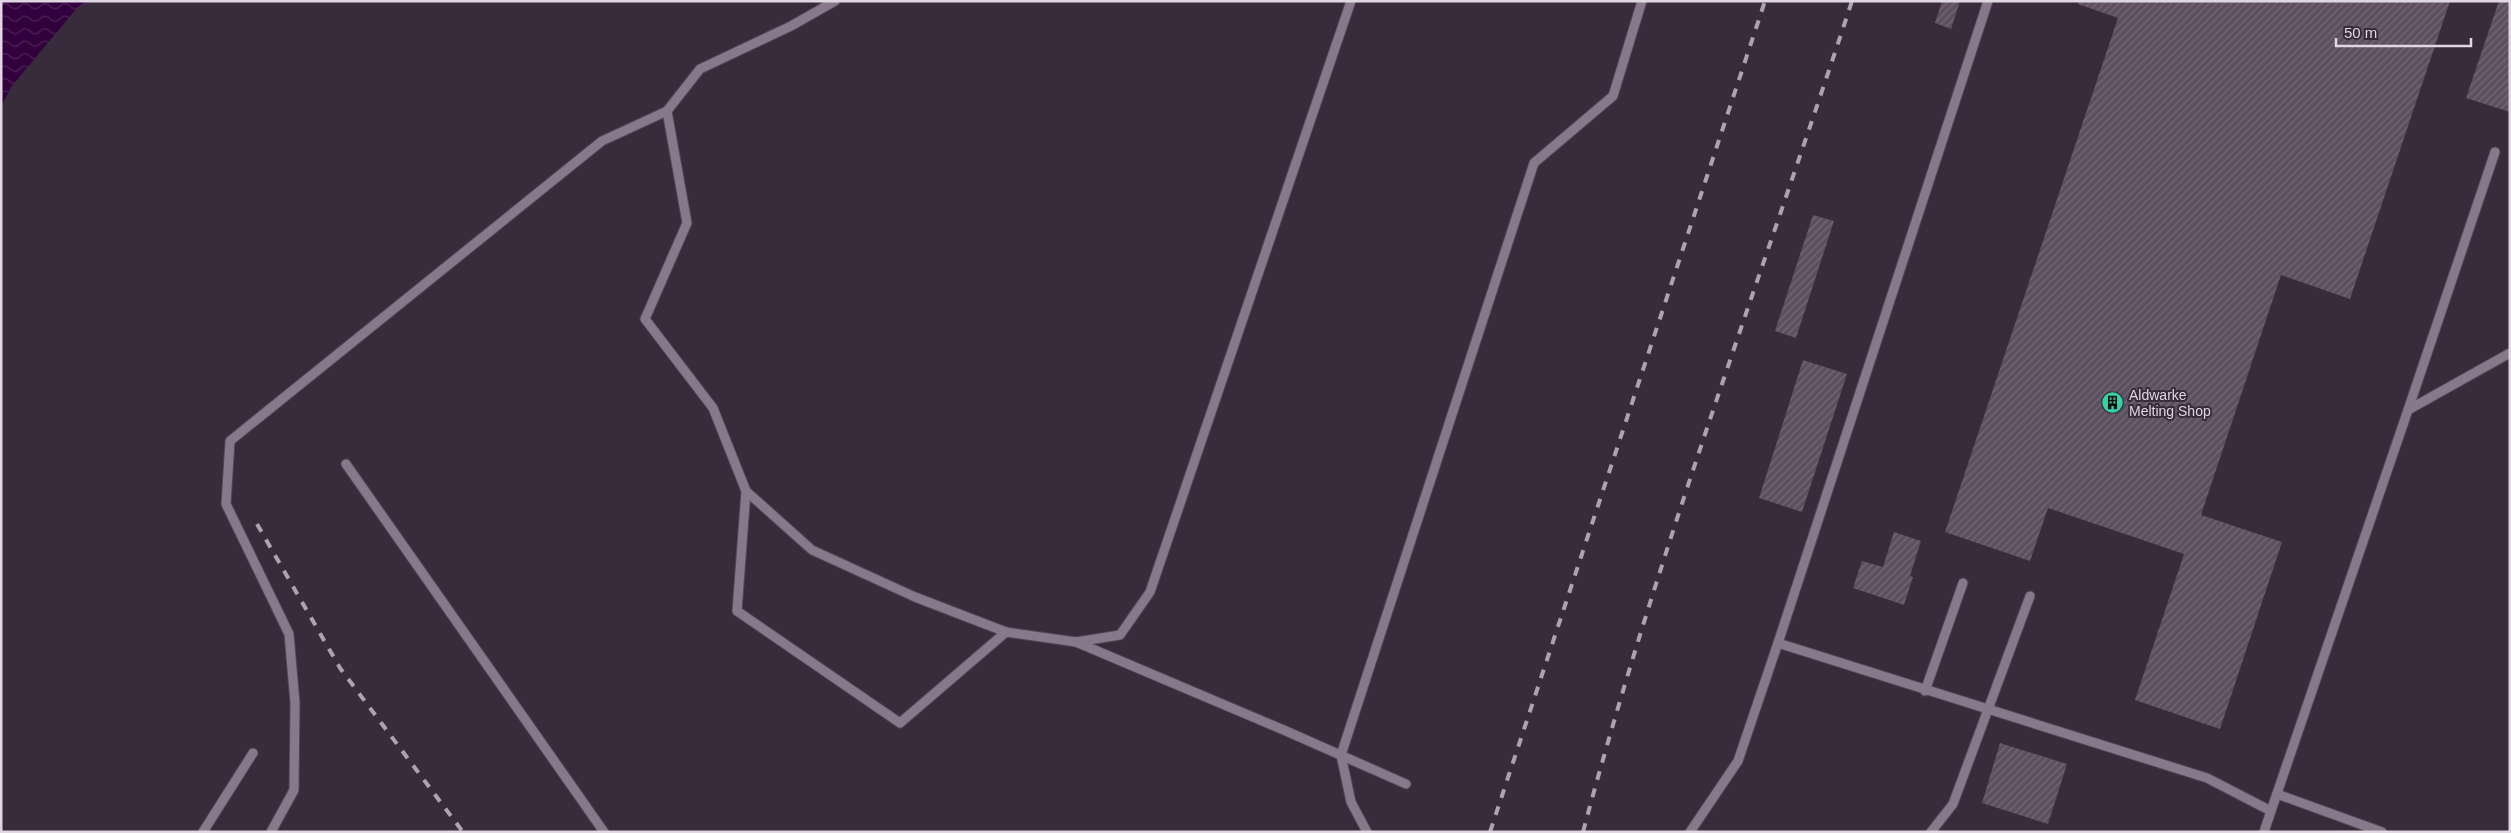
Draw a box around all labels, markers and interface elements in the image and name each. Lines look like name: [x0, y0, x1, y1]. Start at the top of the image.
scale bar: [2336, 15, 2471, 47]
text: 50 m: [2344, 24, 2377, 41]
place label: Aldwarke Melting Shop: [2129, 387, 2211, 419]
building icon: Aldwarke Melting Shop: [2101, 391, 2125, 415]

